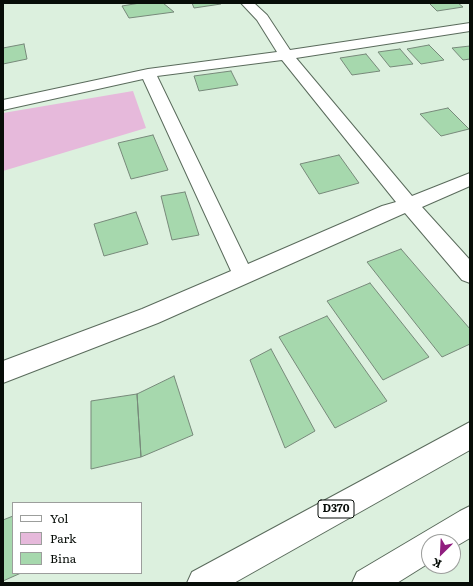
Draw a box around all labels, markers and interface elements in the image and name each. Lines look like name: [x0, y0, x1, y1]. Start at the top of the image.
road number: D370: [318, 500, 354, 518]
legend: [12, 502, 142, 574]
text: Yol: [50, 509, 68, 527]
text: Park: [50, 529, 76, 547]
north arrow: [421, 534, 461, 574]
text: Bina: [50, 549, 76, 567]
text: K: [429, 555, 444, 573]

